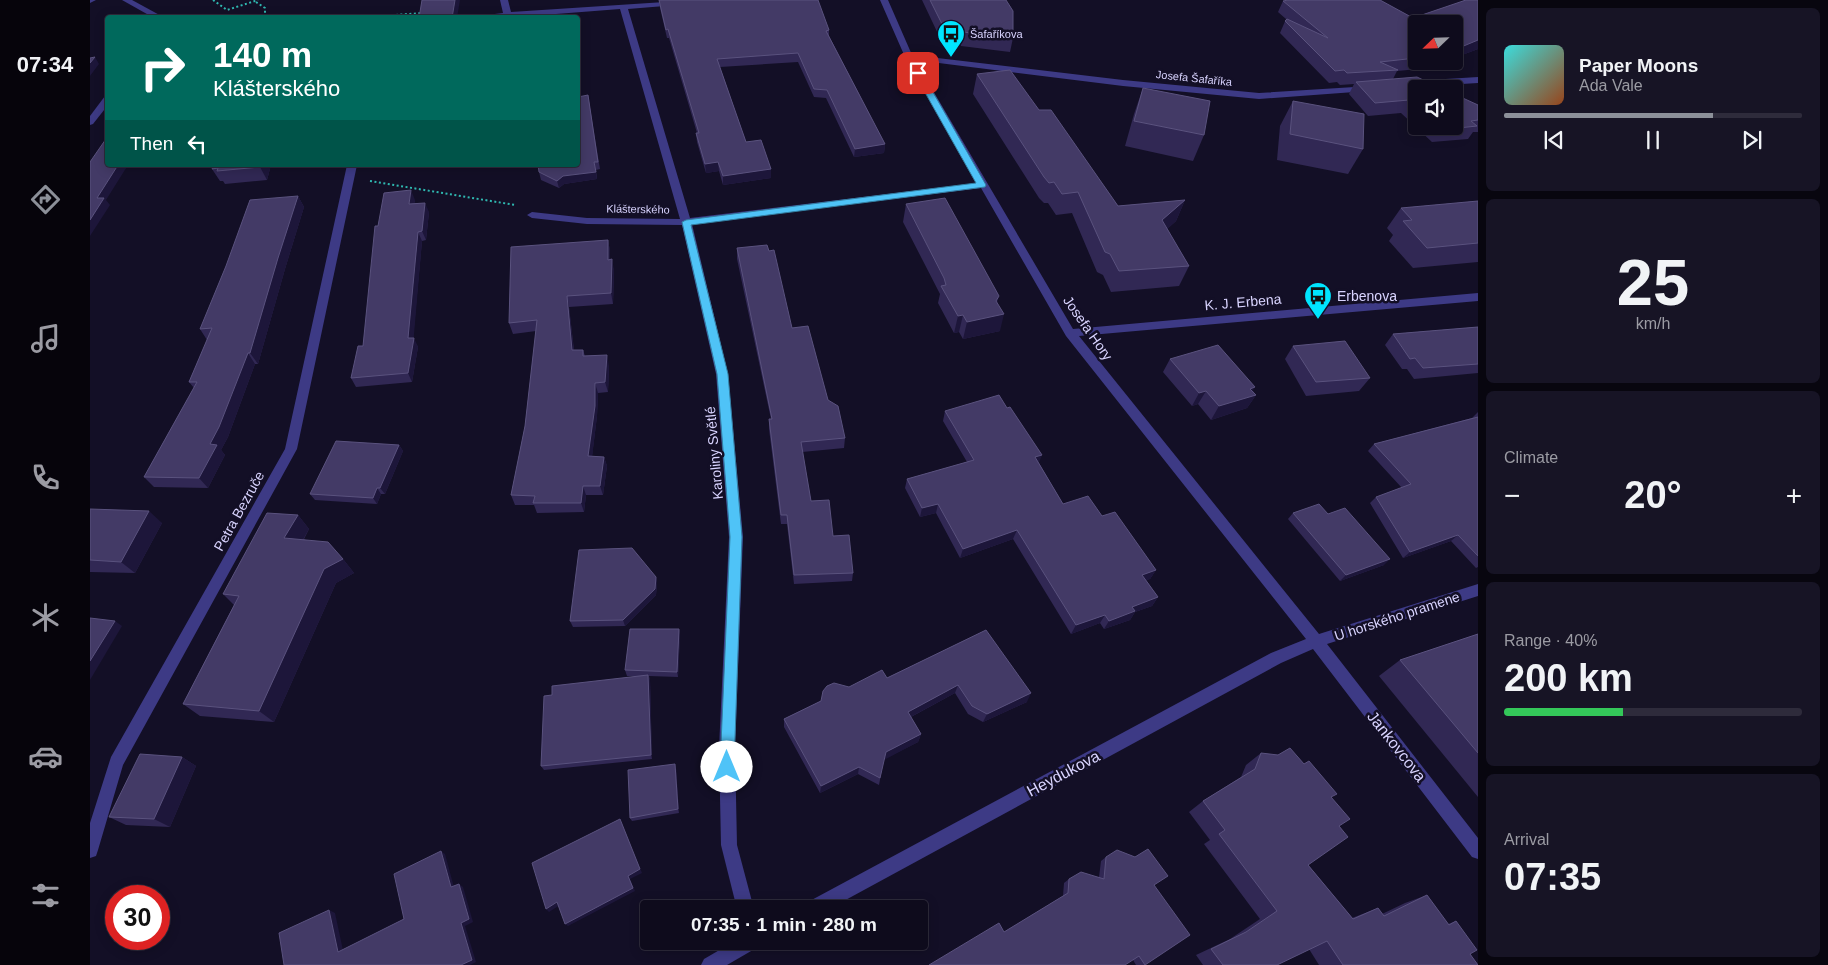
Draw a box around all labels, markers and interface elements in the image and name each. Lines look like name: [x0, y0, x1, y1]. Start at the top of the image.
north arrow: [1408, 15, 1462, 70]
map controls: [1408, 15, 1463, 135]
bus stop icon: Šafaříkova: [936, 19, 966, 58]
place label: Šafaříkova: [970, 28, 1023, 40]
icon: right: [130, 35, 195, 100]
text: 140 m: [213, 35, 312, 74]
text: 07:34: [17, 52, 73, 77]
pin: [897, 52, 939, 94]
text: Paper Moons: [1579, 55, 1698, 76]
icon: arrive: [904, 59, 932, 87]
street label: Josefa Šafaříka: [1155, 68, 1234, 88]
text: Klášterského: [213, 76, 340, 101]
text: Ada Vale: [1579, 77, 1643, 94]
button: sound: [1408, 80, 1463, 135]
icon: previous: [1540, 126, 1568, 154]
icon: pause: [1639, 126, 1667, 154]
icon: next: [1738, 126, 1766, 154]
icon: left: [183, 130, 211, 158]
text: Then: [130, 133, 173, 154]
icon: directions: [28, 182, 63, 217]
street label: Klášterského: [606, 202, 670, 216]
text: 25: [1617, 246, 1689, 319]
bus stop icon: Erbenova: [1303, 281, 1333, 320]
place label: Erbenova: [1337, 288, 1397, 304]
street label: K. J. Erbena: [1204, 291, 1282, 313]
street label: Josefa Hory: [1060, 293, 1116, 363]
text: km/h: [1636, 315, 1670, 332]
icon: music: [28, 321, 63, 356]
street label: Karoliny Světlé: [702, 406, 726, 500]
text: Climate: [1504, 449, 1558, 466]
icon: phone: [28, 460, 63, 495]
street label: Petra Bezruče: [210, 468, 268, 554]
text: 20°: [1624, 474, 1682, 516]
text: −: [1504, 480, 1520, 511]
text: +: [1786, 480, 1802, 511]
street label: U horského pramene: [1332, 588, 1462, 644]
icon: climate: [28, 600, 63, 635]
text: Range · 40%: [1504, 632, 1597, 649]
text: 200 km: [1504, 657, 1633, 699]
street label: Jankovcova: [1364, 708, 1429, 785]
icon: car: [28, 739, 63, 774]
position arrow: [700, 740, 752, 792]
street label: Heydukova: [1024, 747, 1103, 800]
text: Arrival: [1504, 831, 1549, 848]
text: 07:35: [1504, 856, 1601, 898]
icon: filters: [28, 878, 63, 913]
speed limit sign: 30: [105, 885, 170, 950]
text: 07:35 · 1 min · 280 m: [691, 914, 877, 935]

